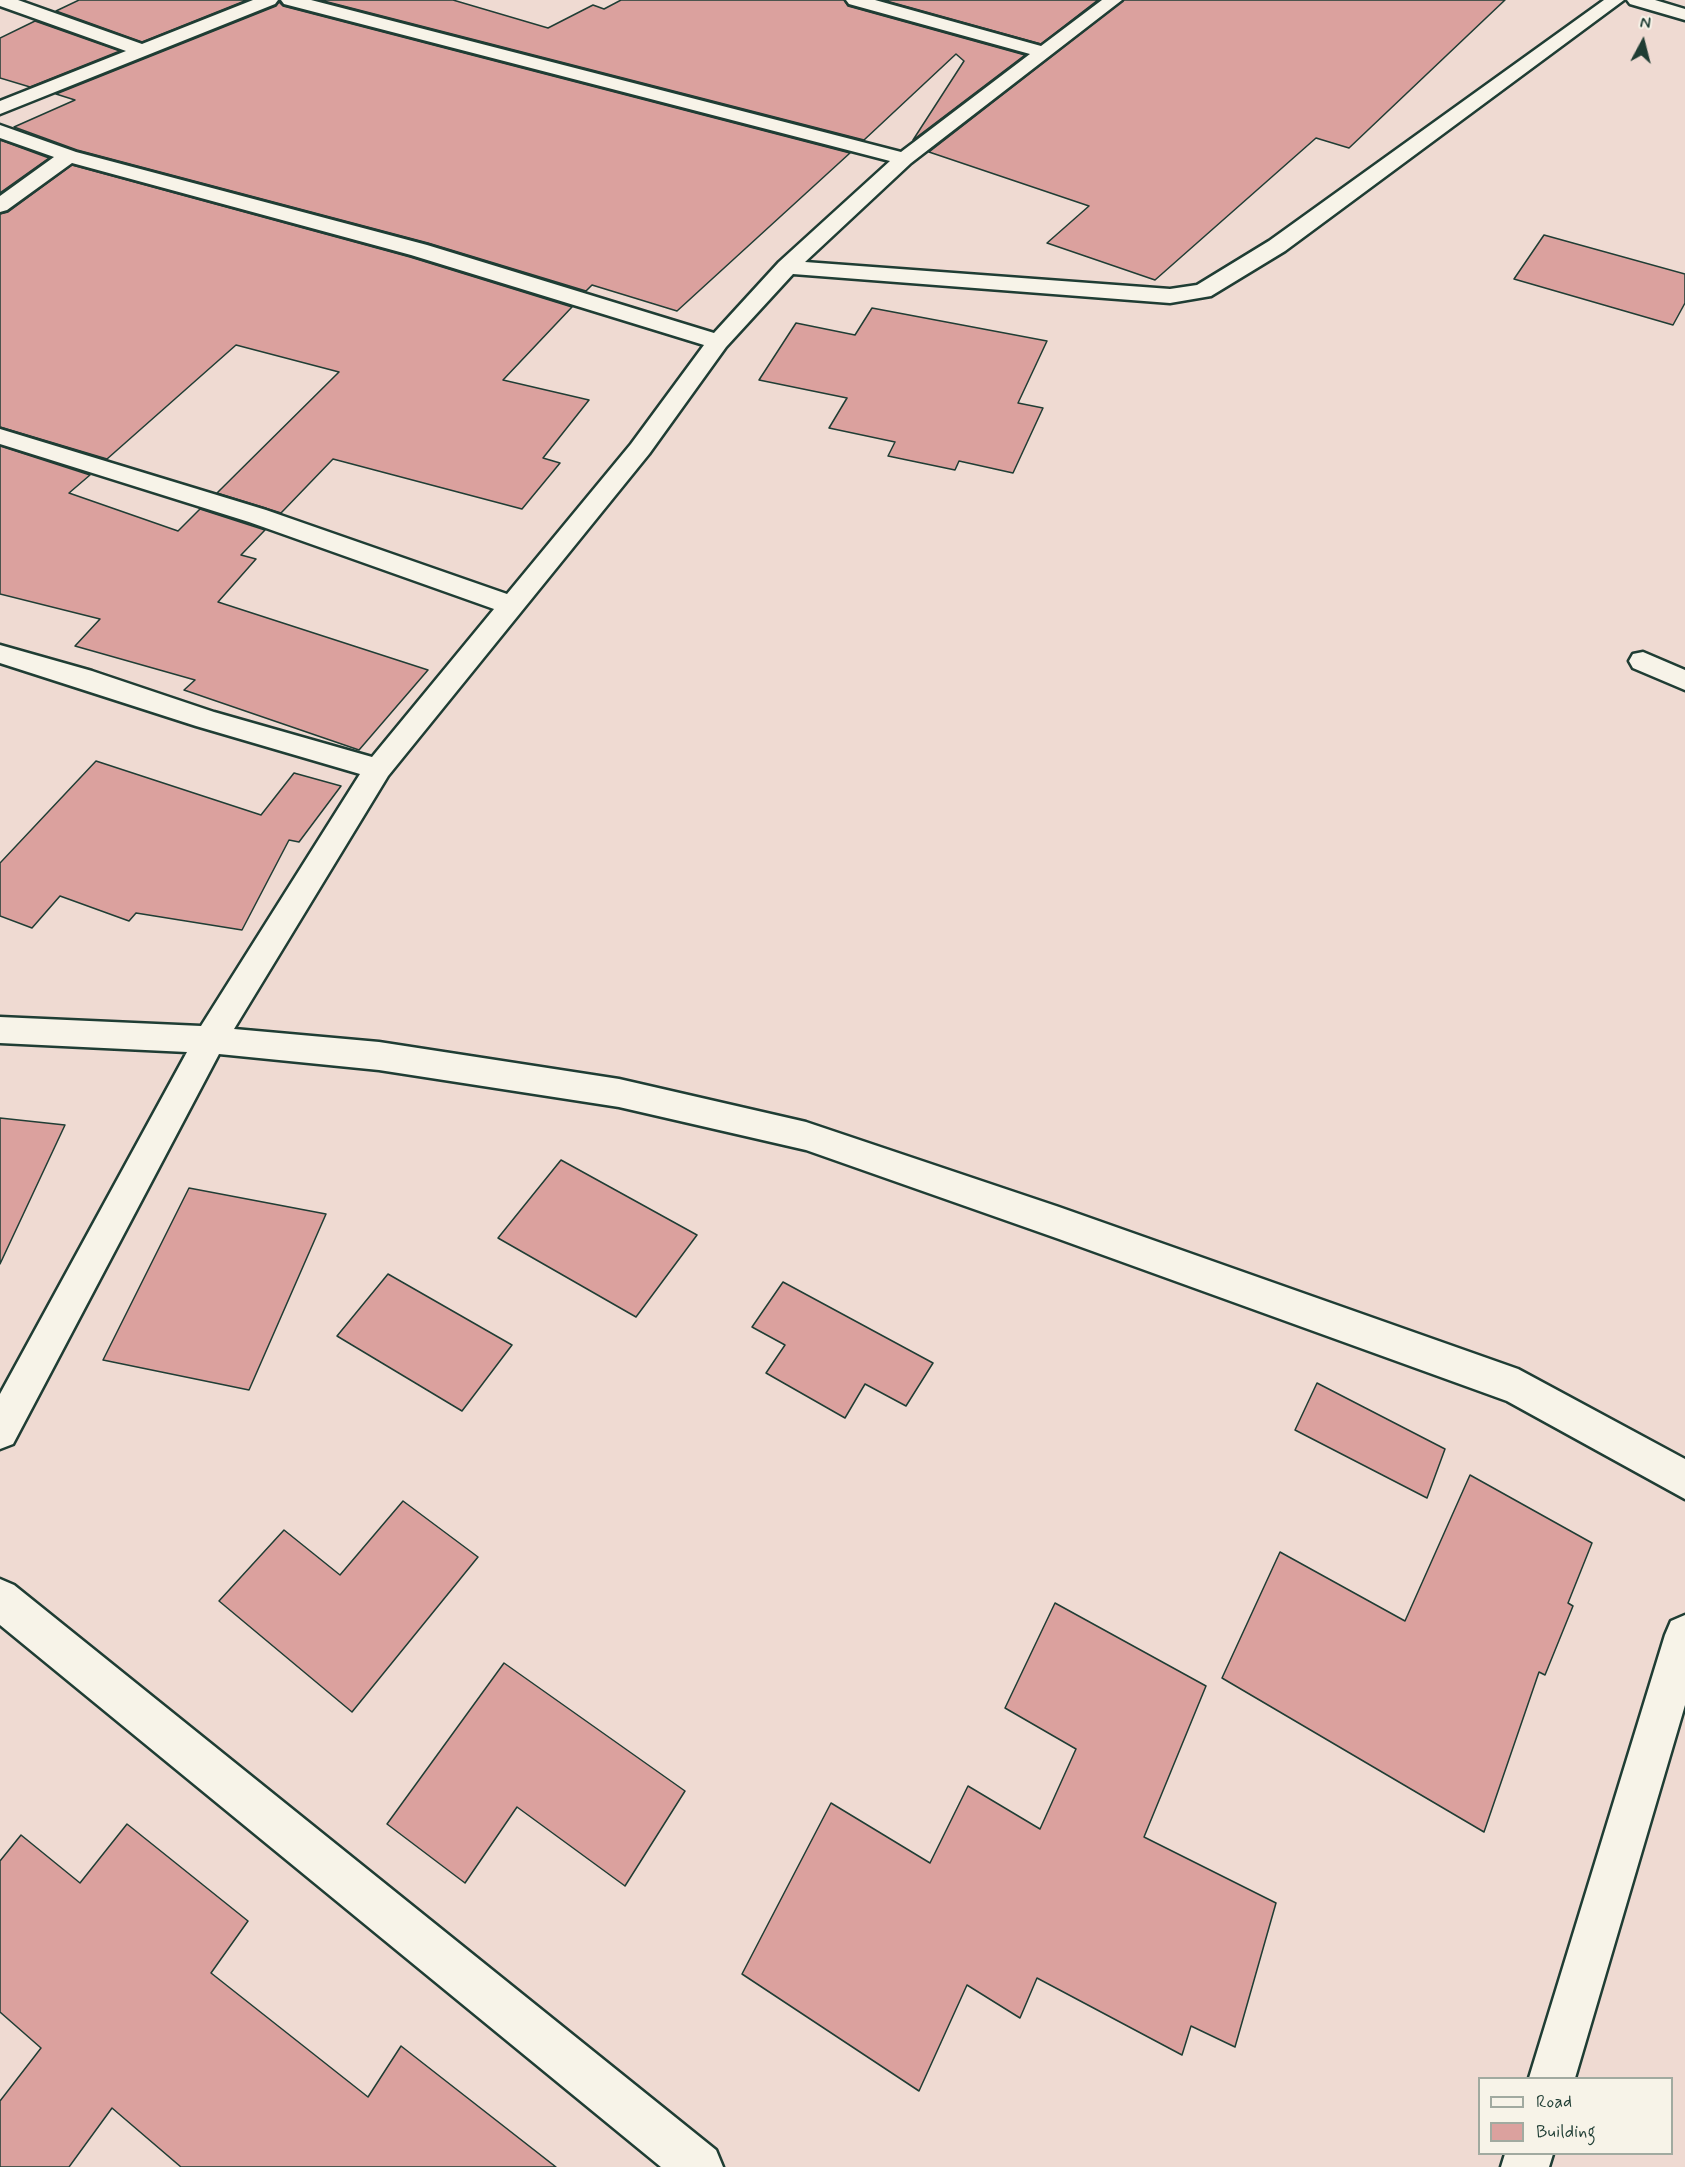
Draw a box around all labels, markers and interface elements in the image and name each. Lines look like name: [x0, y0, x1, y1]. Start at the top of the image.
north arrow: [1613, 12, 1673, 72]
text: N: [1639, 13, 1652, 35]
legend: [1478, 2077, 1673, 2155]
text: Road: [1536, 2090, 1572, 2114]
text: Building: [1536, 2120, 1596, 2144]

